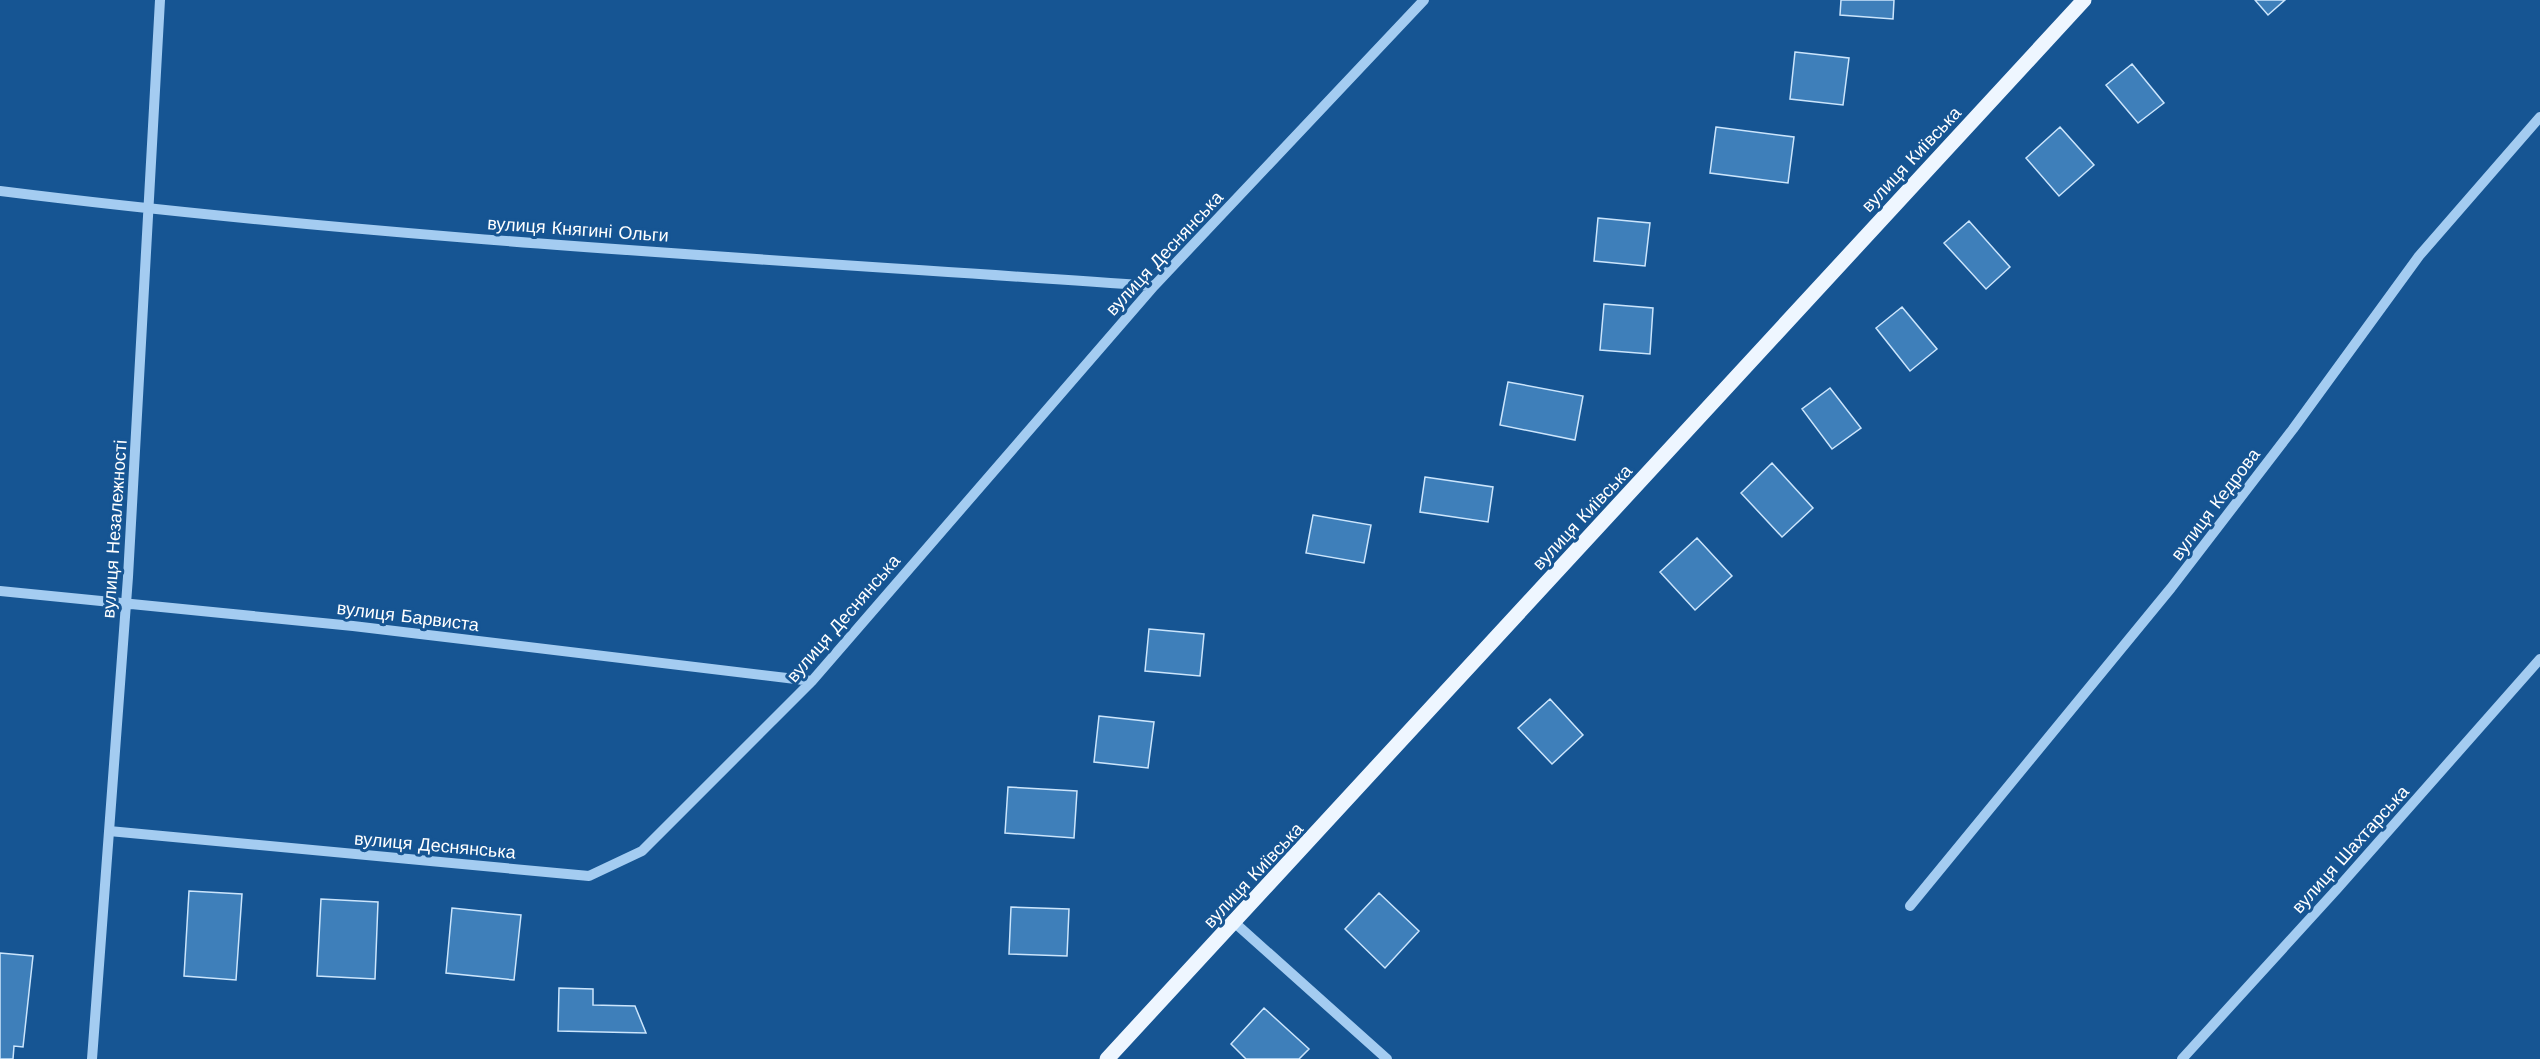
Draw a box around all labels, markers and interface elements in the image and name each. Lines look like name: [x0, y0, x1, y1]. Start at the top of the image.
street label: вулиця Київська: [1857, 101, 1966, 216]
street label: вулиця Деснянська: [1101, 186, 1228, 319]
street label: вулиця Княгині Ольги: [487, 212, 669, 246]
street label: вулиця Незалежності: [97, 439, 131, 619]
street label: вулиця Кедрова: [2166, 443, 2264, 564]
street label: вулиця Київська: [1528, 459, 1637, 574]
street label: вулиця Деснянська: [782, 549, 905, 686]
street label: вулиця Барвиста: [336, 597, 481, 635]
street label: вулиця Шахтарська: [2287, 780, 2414, 917]
street label: вулиця Київська: [1199, 817, 1308, 932]
street label: вулиця Деснянська: [353, 827, 518, 863]

